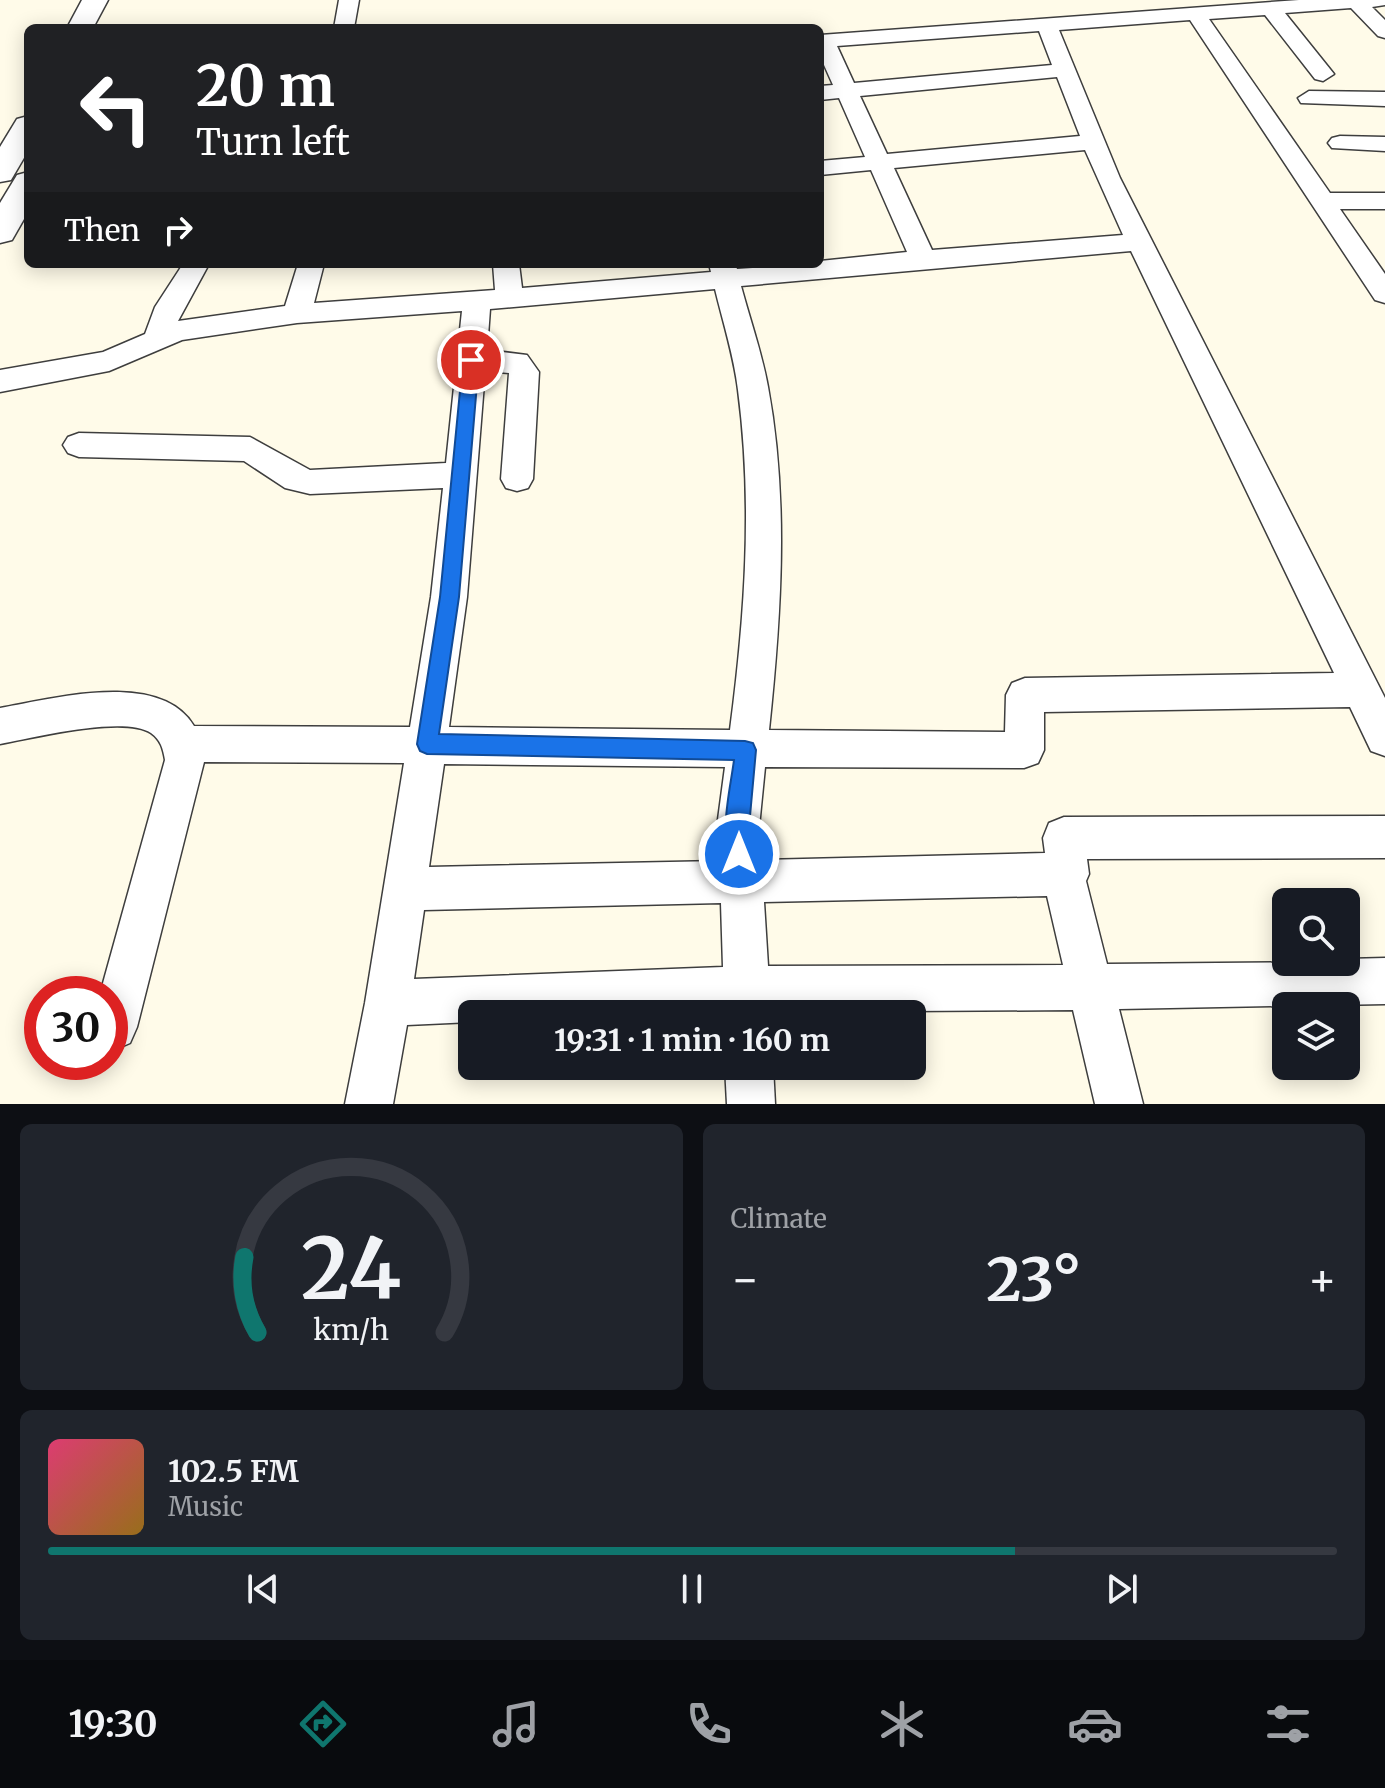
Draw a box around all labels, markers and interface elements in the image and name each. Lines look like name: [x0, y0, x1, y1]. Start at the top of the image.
text: 20 m: [196, 51, 335, 121]
icon: left: [64, 56, 168, 160]
text: Turn left: [196, 120, 350, 165]
icon: right: [156, 208, 200, 252]
text: Then: [64, 211, 140, 249]
pin: [437, 326, 505, 394]
icon: arrive: [449, 338, 493, 382]
position arrow: [697, 812, 781, 896]
map controls: [1272, 888, 1360, 1080]
button: search: [1272, 888, 1360, 976]
speed limit sign: 30: [24, 976, 128, 1080]
button: layers: [1272, 992, 1360, 1080]
text: 19:31 · 1 min · 160 m: [554, 1021, 830, 1059]
text: Climate: [731, 1202, 827, 1235]
text: 24: [301, 1217, 401, 1322]
text: 23°: [986, 1242, 1081, 1317]
text: −: [731, 1252, 760, 1307]
text: +: [1308, 1252, 1337, 1307]
text: km/h: [313, 1312, 389, 1348]
text: 102.5 FM: [168, 1452, 299, 1490]
text: Music: [168, 1490, 243, 1523]
icon: previous: [241, 1567, 285, 1611]
icon: pause: [670, 1567, 714, 1611]
icon: next: [1100, 1567, 1144, 1611]
icon: directions: [295, 1696, 351, 1752]
icon: music: [488, 1696, 544, 1752]
icon: phone: [681, 1696, 737, 1752]
icon: climate: [874, 1696, 930, 1752]
icon: car: [1067, 1696, 1123, 1752]
icon: filters: [1260, 1696, 1316, 1752]
text: 19:30: [69, 1702, 158, 1747]

